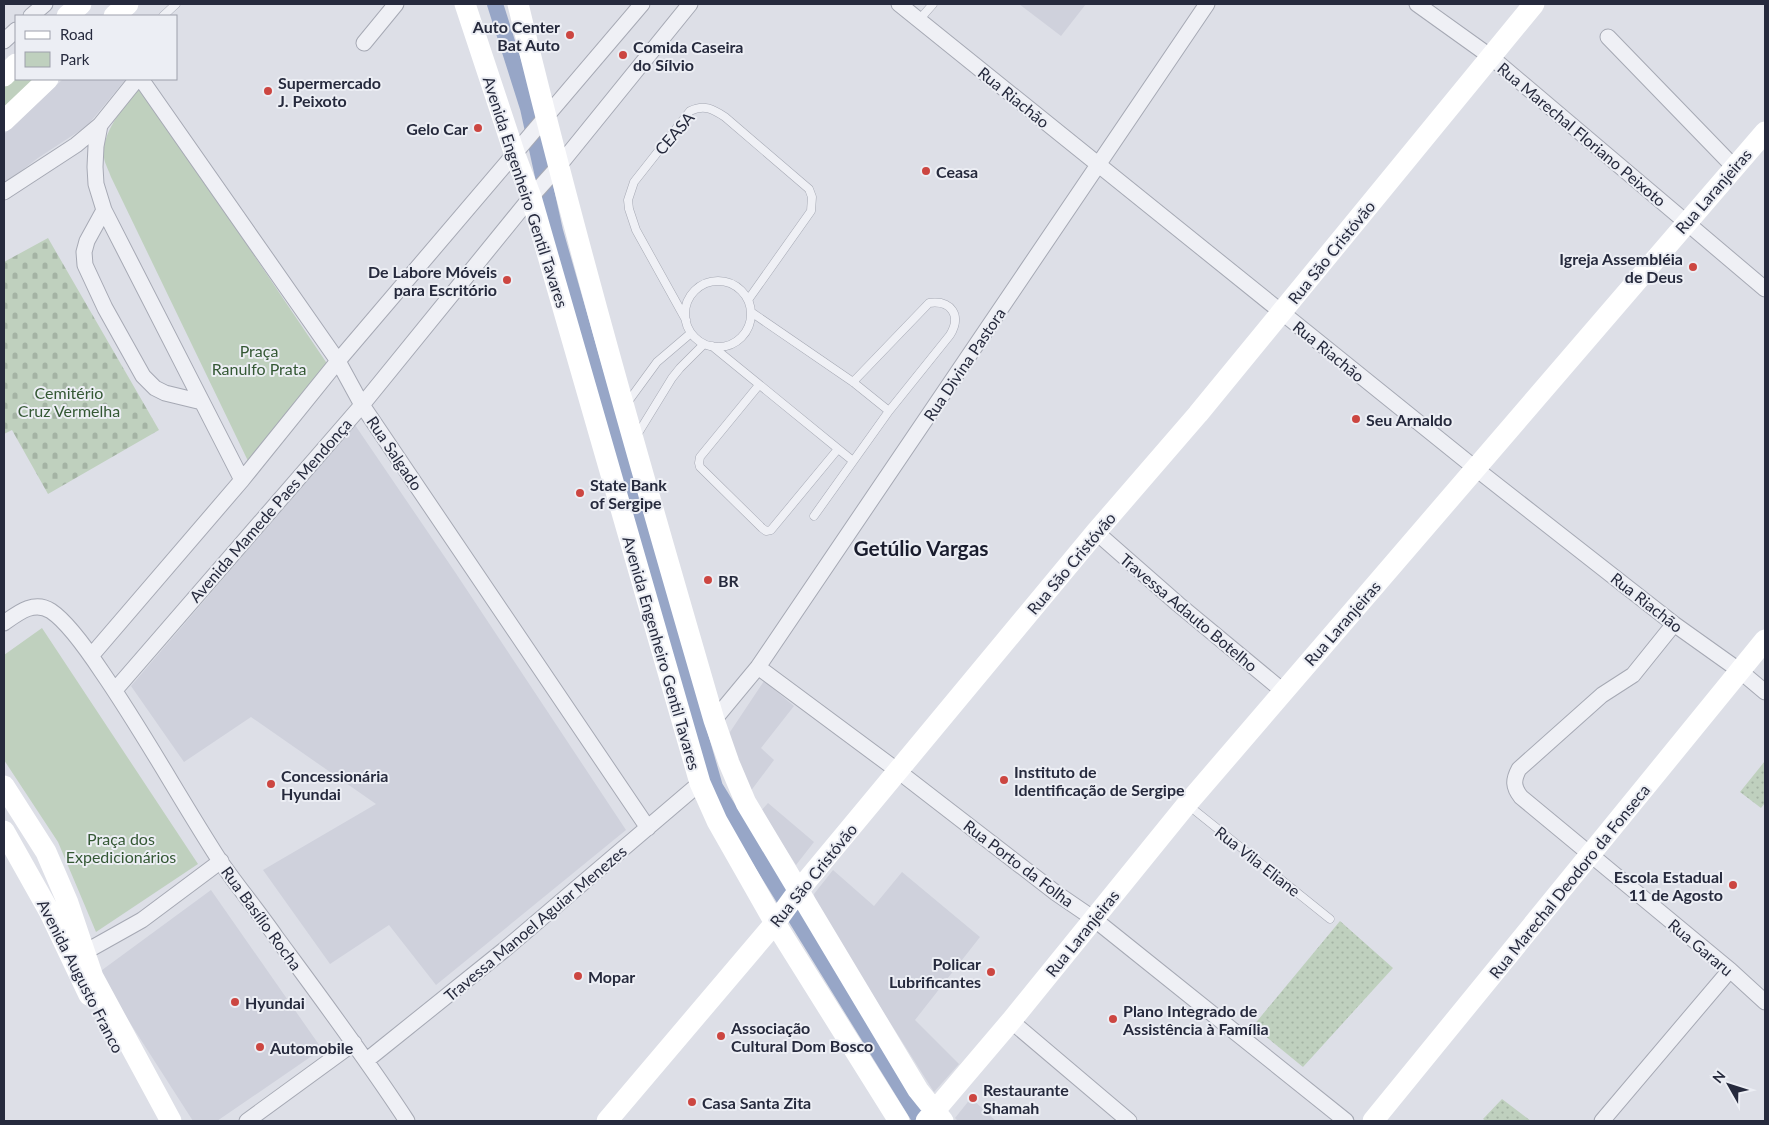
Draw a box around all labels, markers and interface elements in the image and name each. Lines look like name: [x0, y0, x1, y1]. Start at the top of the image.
legend: [15, 15, 178, 80]
place label: Auto Center Bat Auto: [472, 17, 560, 54]
text: Road: [60, 25, 93, 43]
marker: Auto Center Bat Auto: [564, 29, 576, 41]
place label: Comida Caseira do Sílvio: [633, 37, 744, 74]
marker: Comida Caseira do Sílvio: [617, 49, 629, 61]
text: Park: [60, 50, 90, 68]
street label: Rua Marechal Floriano Peixoto: [1494, 58, 1670, 210]
street label: Rua Riachão: [975, 63, 1053, 131]
place label: Supermercado J. Peixoto: [278, 73, 381, 110]
street label: Avenida Engenheiro Gentil Tavares: [480, 74, 572, 310]
marker: Supermercado J. Peixoto: [262, 85, 274, 97]
street label: CEASA: [650, 108, 698, 158]
place label: Gelo Car: [406, 119, 468, 138]
marker: Gelo Car: [472, 122, 484, 134]
street label: Rua Laranjeiras: [1671, 145, 1755, 237]
place label: Ceasa: [936, 162, 978, 181]
marker: Ceasa: [920, 165, 932, 177]
street label: Rua São Cristóvão: [1284, 197, 1378, 307]
place label: Igreja Assembléia de Deus: [1559, 249, 1683, 286]
marker: Igreja Assembléia de Deus: [1687, 261, 1699, 273]
place label: De Labore Móveis para Escritório: [368, 262, 497, 299]
marker: De Labore Móveis para Escritório: [501, 274, 513, 286]
street label: Rua Divina Pastora: [919, 304, 1009, 424]
street label: Rua Riachão: [1290, 317, 1368, 385]
park label: Praça Ranulfo Prata: [212, 341, 306, 378]
park label: Cemitério Cruz Vermelha: [18, 383, 120, 420]
place label: Seu Arnaldo: [1366, 410, 1452, 429]
street label: Rua Salgado: [363, 412, 427, 494]
marker: Seu Arnaldo: [1350, 413, 1362, 425]
street label: Avenida Mamede Paes Mendonça: [185, 414, 355, 606]
place label: State Bank of Sergipe: [590, 475, 667, 512]
marker: State Bank of Sergipe: [574, 487, 586, 499]
street label: Rua São Cristóvão: [1023, 508, 1119, 618]
street label: Avenida Engenheiro Gentil Tavares: [619, 534, 705, 772]
district label: Getúlio Vargas: [853, 535, 989, 560]
street label: Travessa Adauto Botelho: [1116, 549, 1262, 675]
street label: Rua Riachão: [1607, 568, 1687, 636]
place label: BR: [718, 571, 740, 590]
marker: BR: [702, 574, 714, 586]
street label: Rua Laranjeiras: [1300, 577, 1384, 669]
place label: Instituto de Identificação de Sergipe: [1014, 762, 1185, 799]
place label: Concessionária Hyundai: [281, 766, 388, 803]
marker: Instituto de Identificação de Sergipe: [998, 774, 1010, 786]
marker: Concessionária Hyundai: [265, 778, 277, 790]
street label: Rua Marechal Deodoro da Fonseca: [1485, 780, 1653, 982]
street label: Rua Porto da Folha: [960, 815, 1078, 911]
street label: Rua São Cristóvão: [766, 820, 860, 930]
street label: Rua Vila Eliane: [1212, 822, 1304, 900]
park label: Praça dos Expedicionários: [66, 829, 176, 866]
street label: Travessa Manoel Aguiar Menezes: [440, 841, 630, 1005]
street label: Rua Basílio Rocha: [218, 862, 306, 974]
place label: Escola Estadual 11 de Agosto: [1614, 867, 1723, 904]
marker: Escola Estadual 11 de Agosto: [1727, 879, 1739, 891]
street label: Rua Laranjeiras: [1041, 886, 1123, 980]
street label: Avenida Augusto Franco: [34, 896, 128, 1056]
street label: Rua Gararu: [1665, 914, 1737, 980]
place label: Policar Lubrificantes: [889, 954, 981, 991]
marker: Policar Lubrificantes: [985, 966, 997, 978]
place label: Mopar: [588, 967, 635, 986]
marker: Mopar: [572, 970, 584, 982]
place label: Hyundai: [245, 993, 305, 1012]
marker: Hyundai: [229, 996, 241, 1008]
place label: Plano Integrado de Assistência à Família: [1122, 1001, 1269, 1038]
marker: Plano Integrado de Assistência à Família: [1107, 1013, 1119, 1025]
place label: Associação Cultural Dom Bosco: [730, 1018, 873, 1055]
marker: Associação Cultural Dom Bosco: [715, 1030, 727, 1042]
place label: Automobile: [269, 1038, 354, 1057]
marker: Automobile: [254, 1041, 266, 1053]
north arrow: [1704, 1060, 1754, 1110]
text: N: [1709, 1067, 1729, 1086]
place label: Restaurante Shamah: [983, 1080, 1069, 1117]
marker: Restaurante Shamah: [967, 1092, 979, 1104]
place label: Casa Santa Zita: [702, 1093, 811, 1112]
marker: Casa Santa Zita: [686, 1096, 698, 1108]

